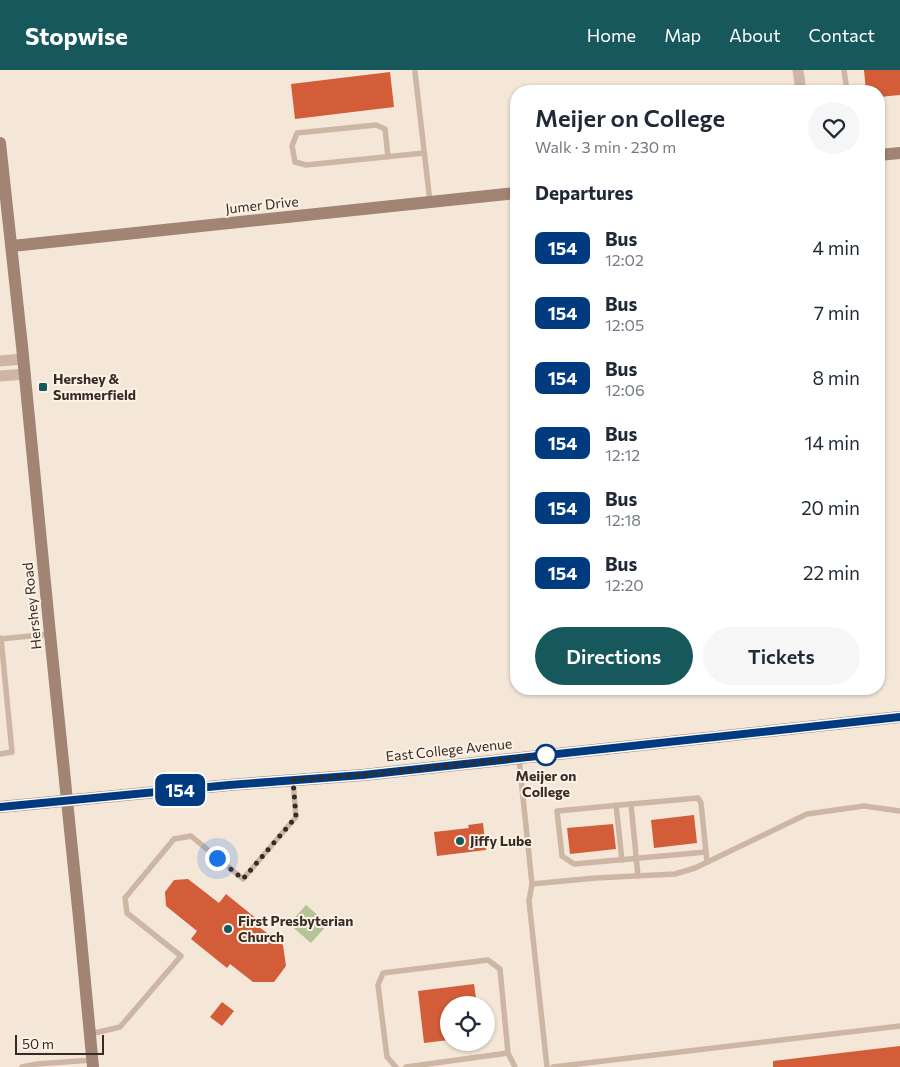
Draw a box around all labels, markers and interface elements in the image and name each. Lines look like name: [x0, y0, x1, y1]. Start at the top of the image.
text: Stopwise: [25, 21, 128, 50]
text: Home: [587, 24, 636, 46]
text: Map: [664, 24, 701, 46]
text: About: [729, 24, 781, 46]
text: Contact: [809, 24, 875, 46]
button: heart: [808, 102, 860, 154]
text: Meijer on College: [535, 103, 725, 132]
text: Walk · 3 min · 230 m: [535, 137, 676, 156]
text: Departures: [535, 181, 633, 204]
street label: Jumer Drive: [224, 192, 299, 217]
text: Bus: [605, 227, 637, 250]
text: 4 min: [813, 236, 860, 259]
text: 154: [548, 237, 577, 259]
text: 12:02: [605, 250, 644, 269]
text: Bus: [605, 292, 637, 315]
text: 7 min: [814, 301, 860, 324]
text: 154: [548, 302, 577, 324]
text: 12:05: [605, 315, 644, 334]
text: Bus: [605, 357, 637, 380]
text: 8 min: [812, 366, 860, 389]
text: 154: [548, 367, 577, 389]
place label: Hershey & Summerfield: [53, 370, 136, 403]
text: 12:06: [605, 380, 645, 399]
marker: Hershey & Summerfield: [37, 381, 49, 393]
text: Bus: [605, 422, 637, 445]
text: 14 min: [804, 431, 860, 454]
text: 154: [548, 432, 577, 454]
text: 12:12: [605, 445, 640, 464]
text: Bus: [605, 487, 637, 510]
text: 20 min: [801, 496, 860, 519]
text: 154: [548, 497, 577, 519]
text: 12:18: [605, 510, 641, 529]
text: Bus: [605, 552, 637, 575]
text: 22 min: [803, 561, 860, 584]
street label: Hershey Road: [18, 562, 45, 650]
text: 154: [548, 562, 577, 584]
text: 12:20: [605, 575, 644, 594]
button: Directions: [535, 627, 693, 685]
button: Tickets: [703, 627, 860, 685]
street label: East College Avenue: [385, 734, 513, 765]
marker: Meijer on College: [535, 744, 557, 766]
place label: Meijer on College: [516, 767, 576, 800]
line badge: 154: [151, 774, 209, 806]
text: 154: [165, 779, 195, 801]
place label: Jiffy Lube: [470, 832, 532, 849]
marker: Jiffy Lube: [454, 835, 466, 847]
your location: [205, 846, 230, 871]
place label: First Presbyterian Church: [238, 912, 353, 945]
marker: First Presbyterian Church: [222, 923, 234, 935]
map controls: [440, 996, 495, 1051]
button: locate: [440, 996, 495, 1051]
scale bar: [15, 1032, 104, 1055]
text: 50 m: [22, 1035, 54, 1052]

